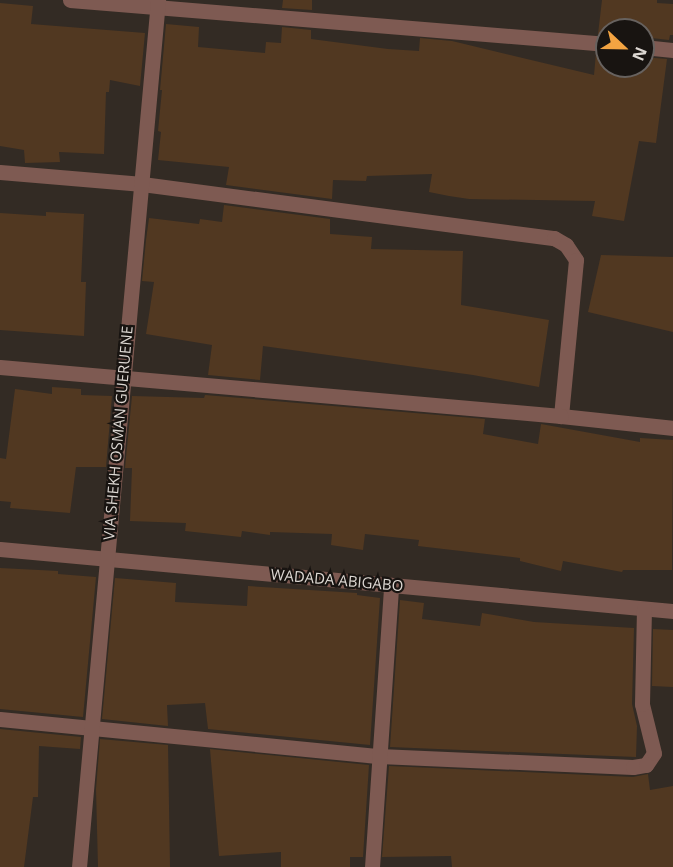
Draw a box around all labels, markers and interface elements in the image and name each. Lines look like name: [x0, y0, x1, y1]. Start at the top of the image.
north arrow: [595, 18, 655, 78]
text: N: [627, 44, 652, 64]
street label: VIA SHEKH OSMAN GUERUENE: [100, 325, 136, 541]
street label: WADADA ABIGABO: [270, 565, 404, 595]

